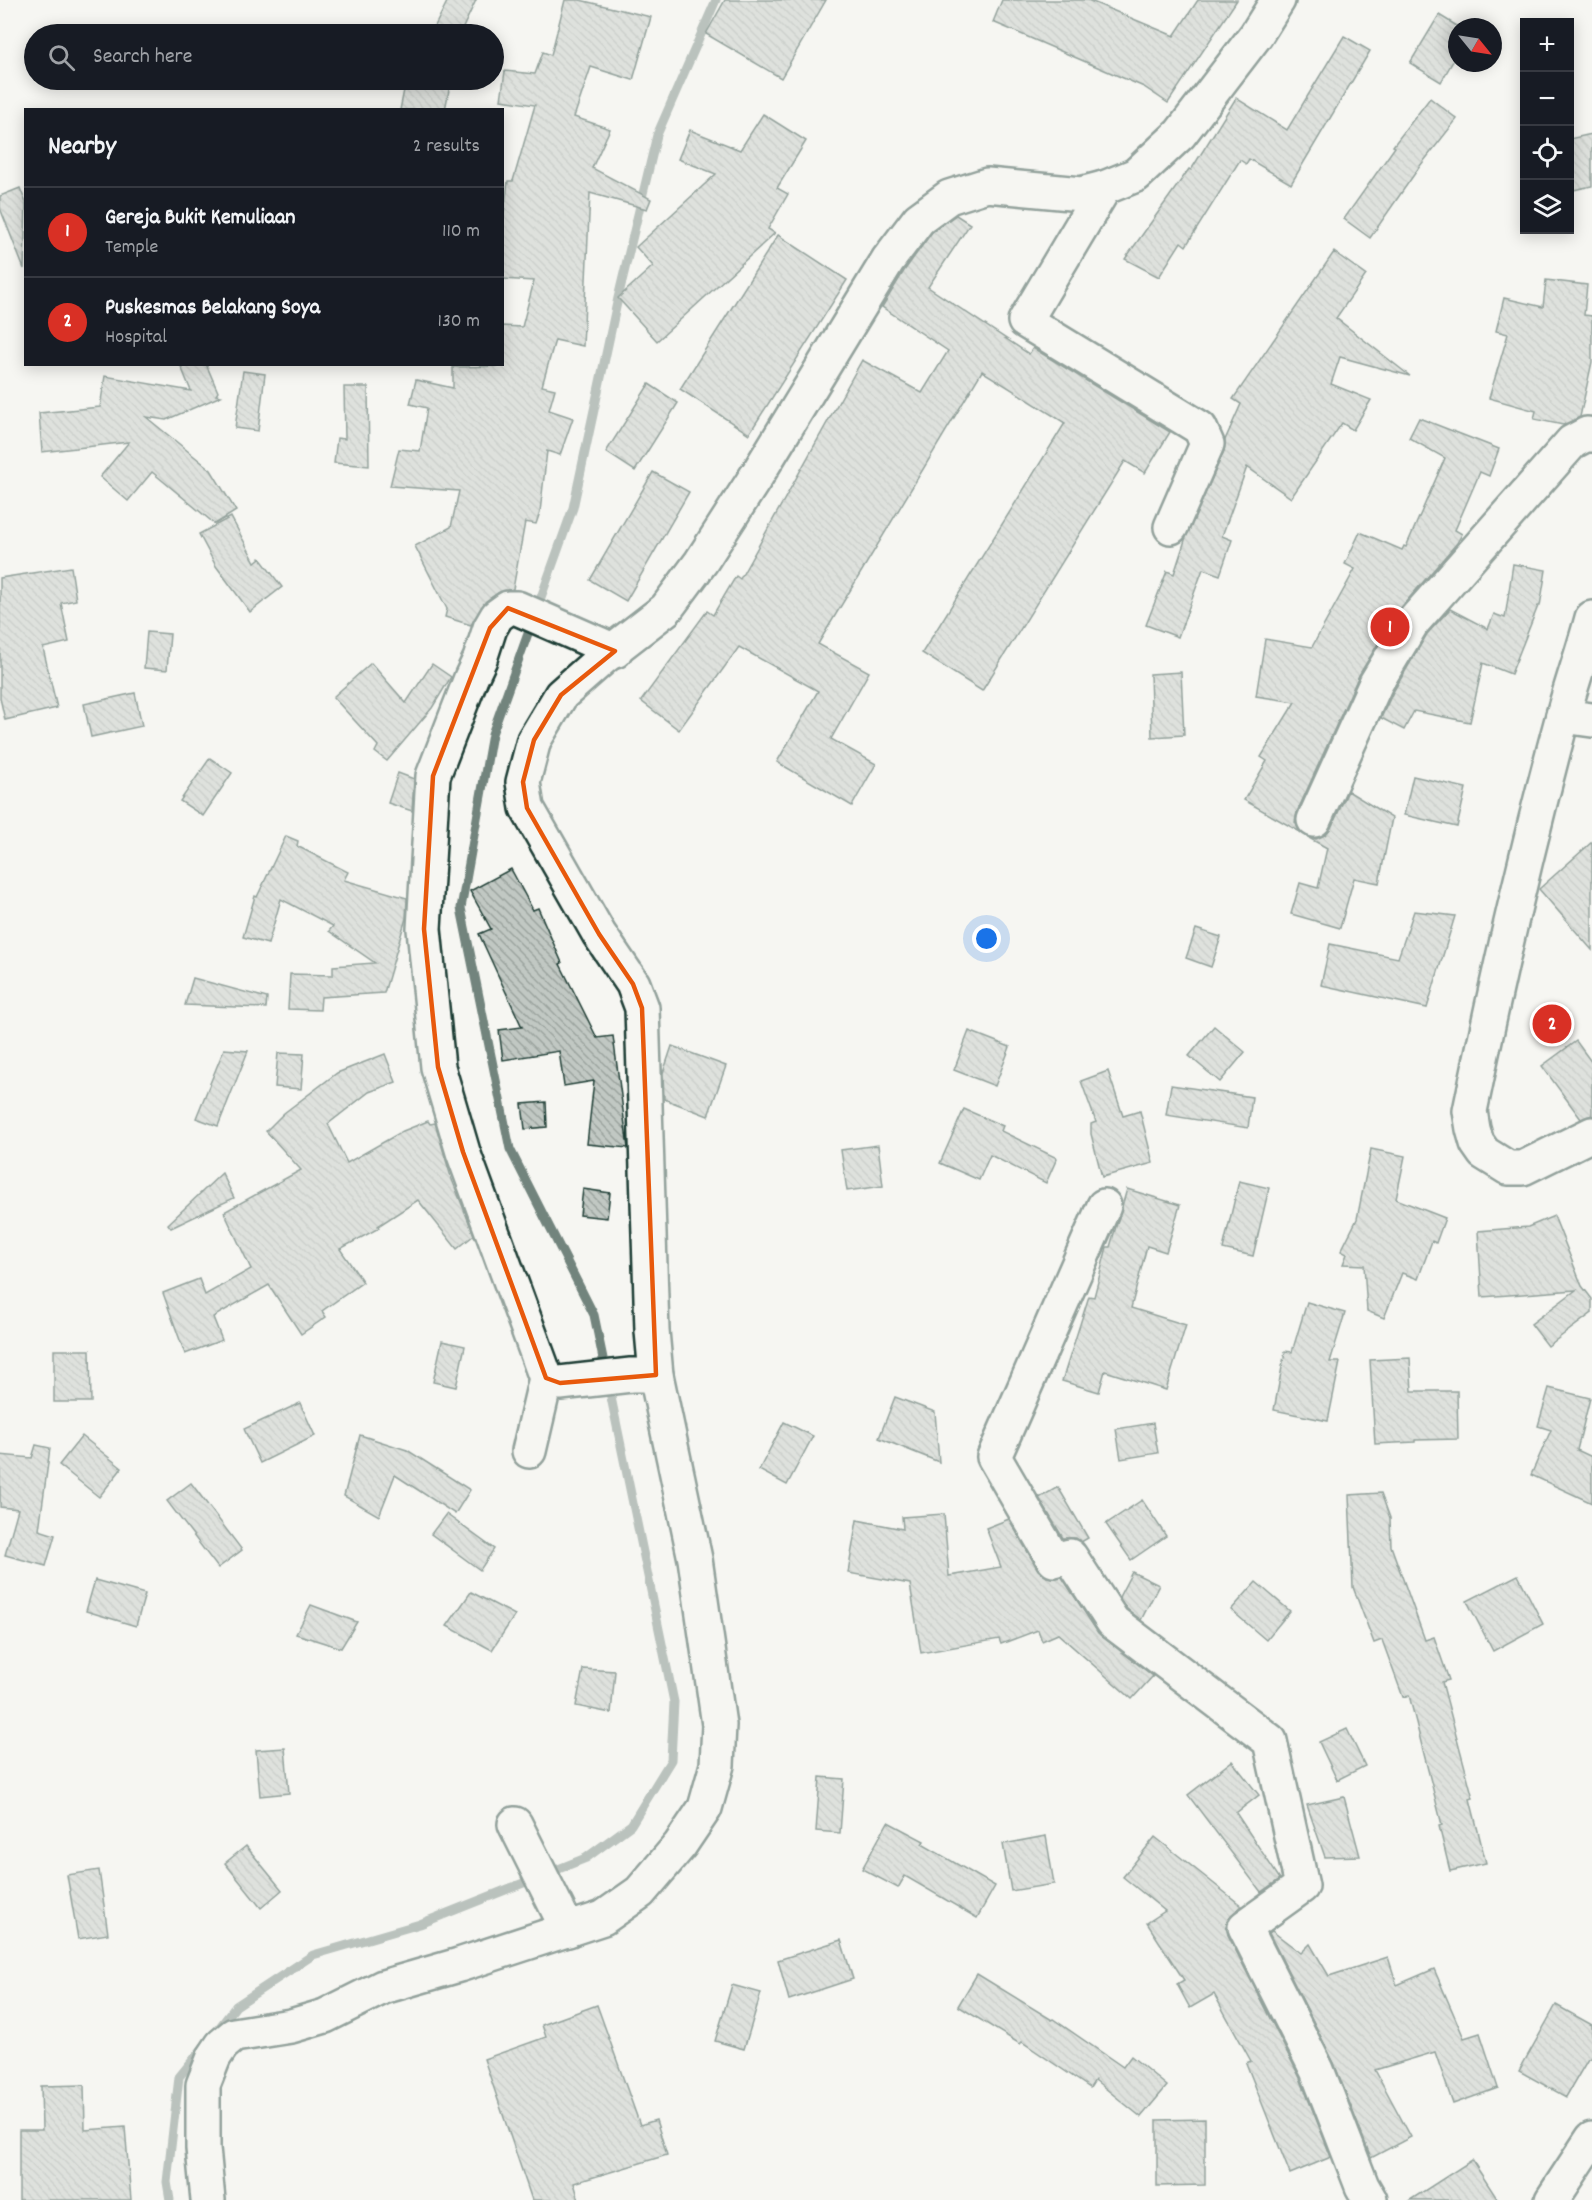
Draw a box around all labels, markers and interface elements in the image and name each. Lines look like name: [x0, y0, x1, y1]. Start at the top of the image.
north arrow: [1448, 18, 1502, 72]
map controls: [1520, 18, 1574, 234]
button: +: [1520, 18, 1574, 72]
search box: [24, 24, 504, 90]
icon: search: [45, 41, 78, 74]
text: Search here: [93, 42, 192, 73]
button: −: [1520, 72, 1574, 126]
button: locate: [1520, 126, 1574, 180]
text: Nearby: [48, 129, 116, 166]
text: 2 results: [413, 133, 480, 161]
button: layers: [1520, 180, 1574, 234]
text: Gereja Bukit Kemuliaan: [105, 203, 295, 234]
text: 1: [65, 218, 70, 246]
text: 110 m: [442, 218, 480, 246]
text: Temple: [105, 234, 158, 262]
text: Puskesmas Belakang Soya: [105, 293, 320, 324]
text: 2: [63, 308, 72, 336]
text: 130 m: [438, 308, 480, 336]
text: Hospital: [105, 324, 167, 352]
pin: 1: [1370, 604, 1410, 650]
your location: [972, 924, 1001, 953]
pin: 2: [1532, 1002, 1572, 1046]

